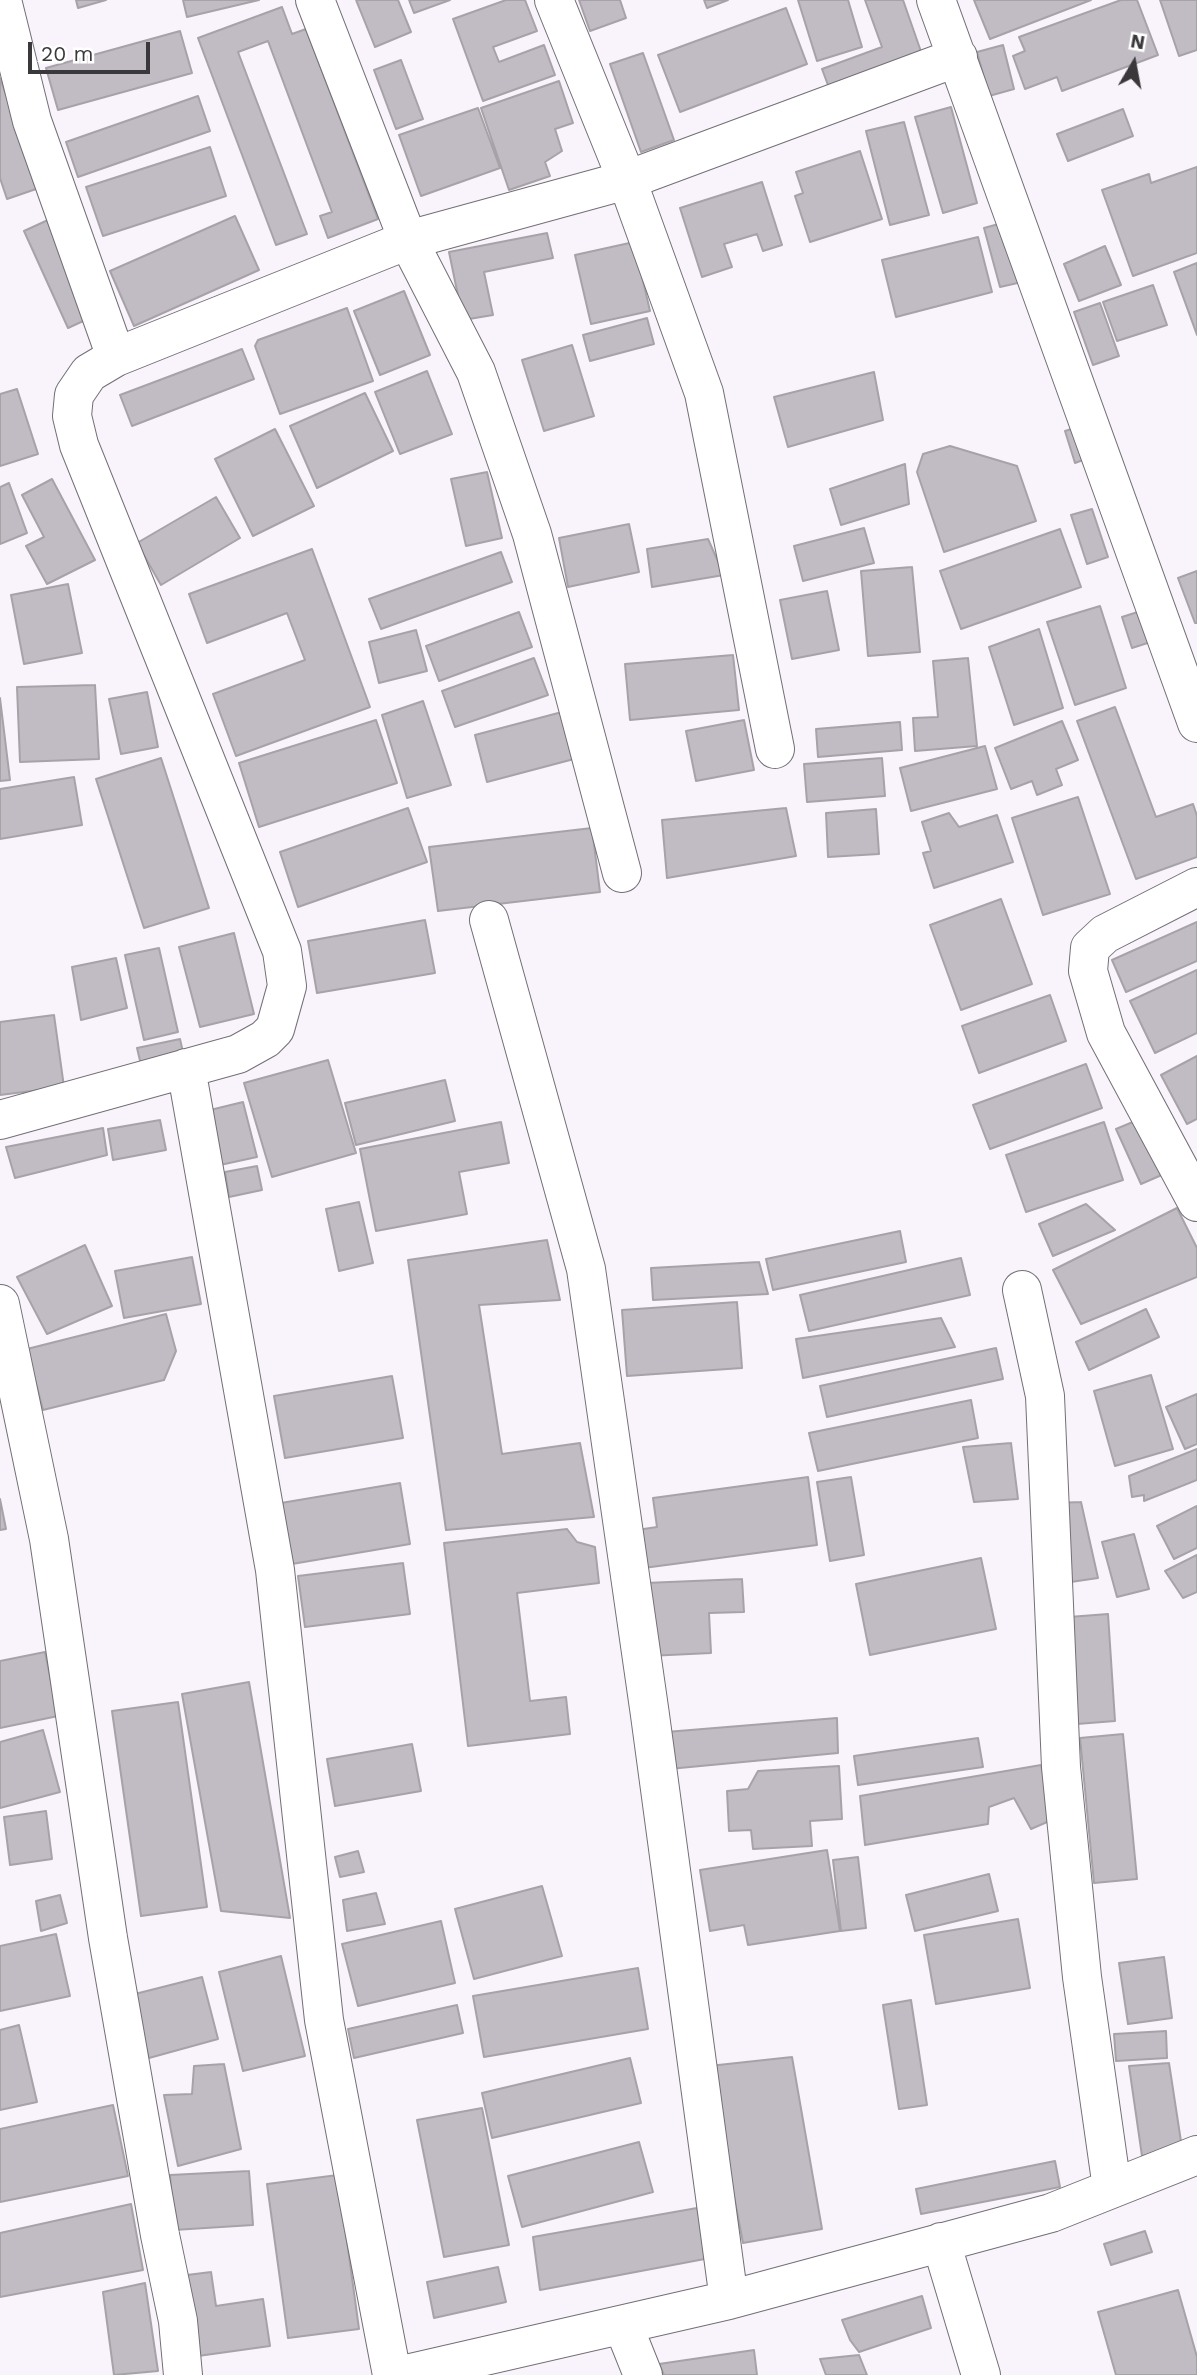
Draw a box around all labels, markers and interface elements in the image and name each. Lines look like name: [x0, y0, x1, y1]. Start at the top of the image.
scale bar: [32, 28, 154, 72]
north arrow: [1099, 28, 1169, 98]
text: N: [1129, 29, 1147, 54]
text: 20 m: [41, 41, 93, 66]

